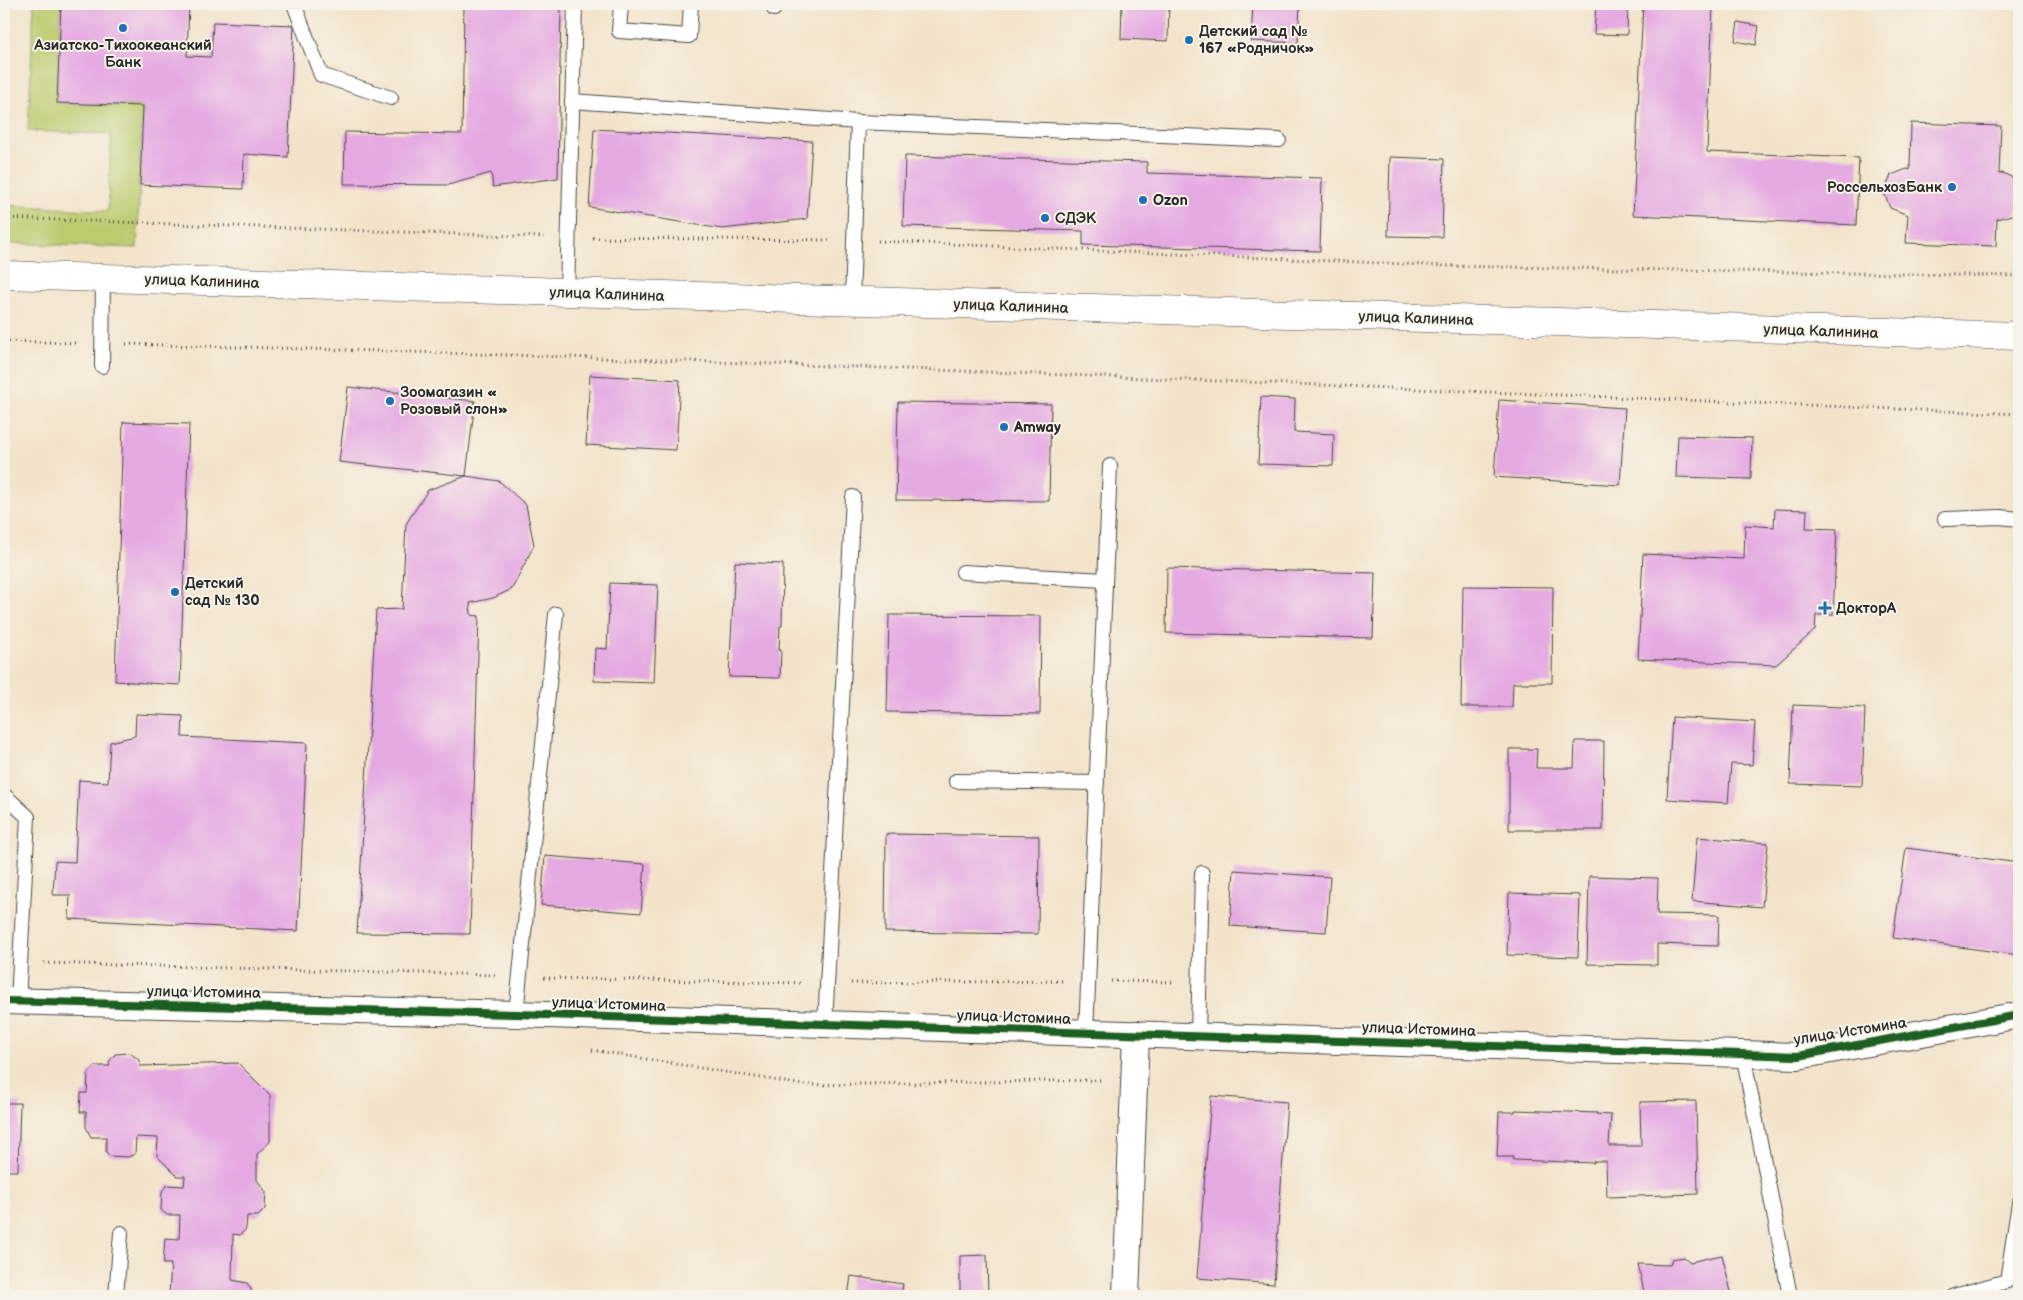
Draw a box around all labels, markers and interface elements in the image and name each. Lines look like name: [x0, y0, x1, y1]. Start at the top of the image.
marker: Азиатско-Тихоокеанский Банк: [117, 22, 129, 34]
place label: Детский сад № 167 «Родничок»: [1199, 22, 1315, 58]
marker: Детский сад № 167 «Родничок»: [1183, 34, 1195, 46]
place label: Азиатско-Тихоокеанский Банк: [33, 36, 212, 72]
place label: РоссельхозБанк: [1827, 178, 1943, 197]
marker: РоссельхозБанк: [1946, 181, 1958, 193]
place label: Ozon: [1153, 191, 1188, 210]
marker: Ozon: [1137, 194, 1149, 206]
place label: СДЭК: [1055, 209, 1097, 228]
marker: СДЭК: [1039, 212, 1051, 224]
street label: улица Калинина: [144, 270, 260, 293]
street label: улица Калинина: [549, 283, 665, 306]
street label: улица Калинина: [953, 295, 1069, 318]
street label: улица Калинина: [1358, 307, 1474, 330]
street label: улица Калинина: [1763, 320, 1879, 343]
place label: Зоомагазин « Розовый слон»: [400, 383, 508, 419]
marker: Зоомагазин « Розовый слон»: [384, 395, 396, 407]
place label: Amway: [1013, 418, 1061, 437]
marker: Amway: [998, 421, 1010, 433]
place label: Детский сад № 130: [185, 574, 260, 610]
marker: Детский сад № 130: [169, 586, 181, 598]
place label: ДокторА: [1836, 599, 1897, 618]
marker: ДокторА: [1818, 601, 1832, 615]
street label: улица Истомина: [147, 982, 261, 1003]
street label: улица Истомина: [552, 993, 666, 1016]
street label: улица Истомина: [957, 1006, 1071, 1029]
street label: улица Истомина: [1792, 1013, 1908, 1050]
street label: улица Истомина: [1362, 1018, 1476, 1041]

